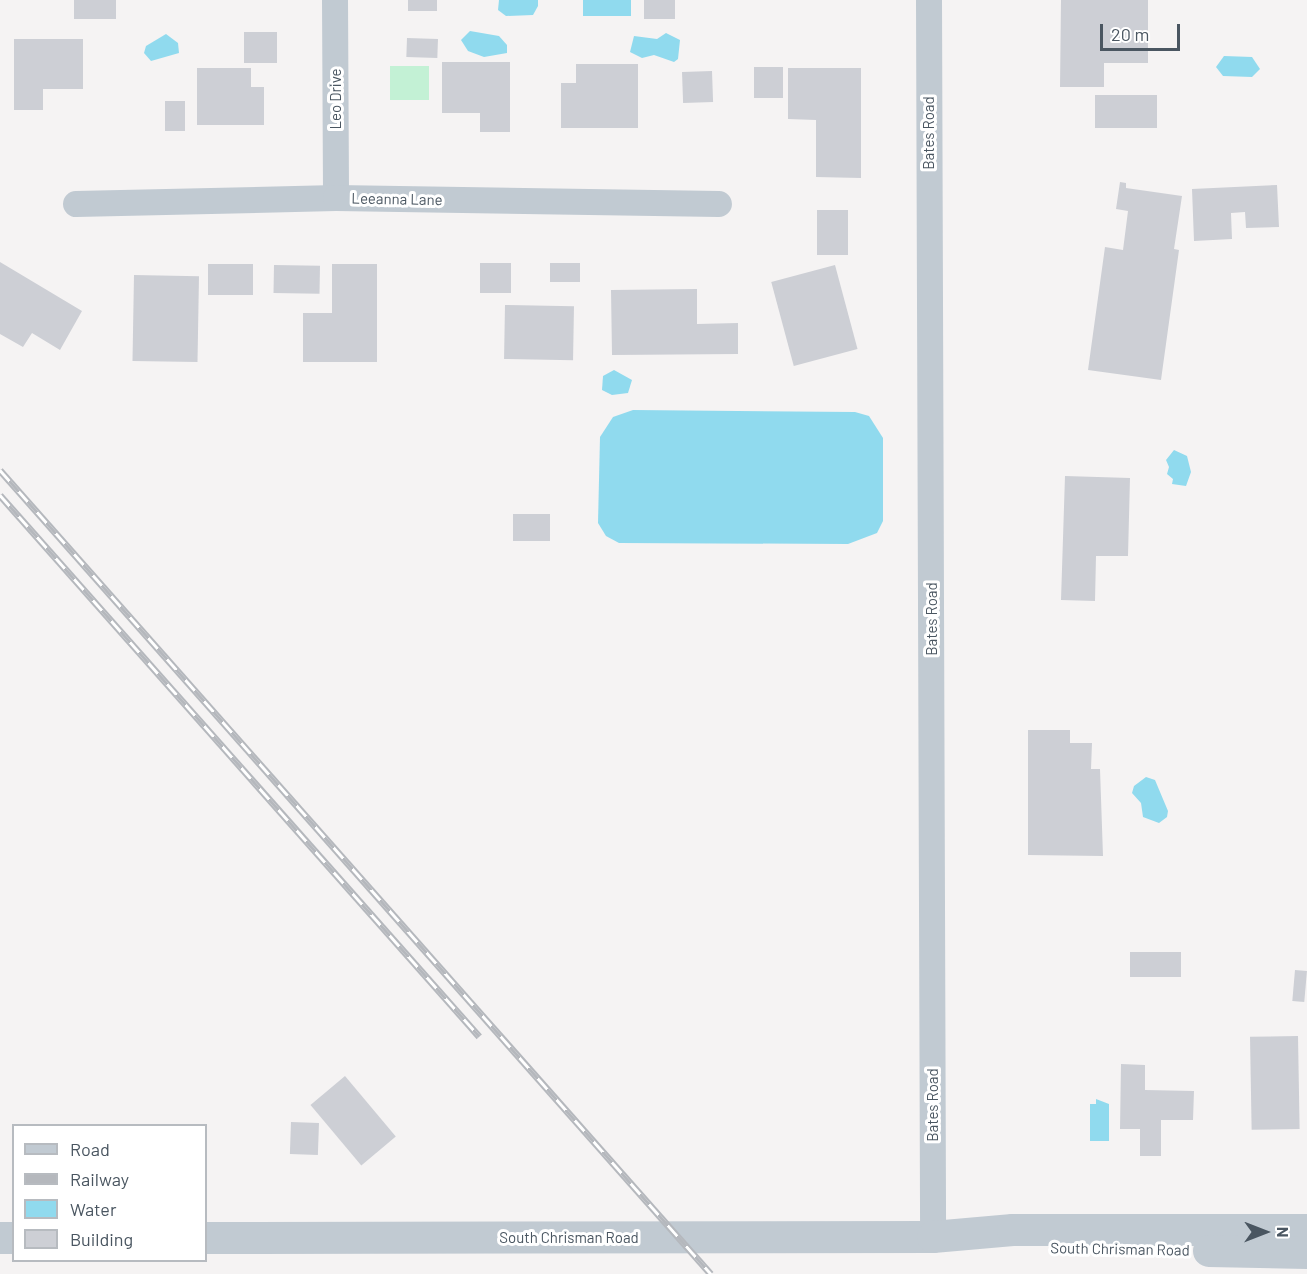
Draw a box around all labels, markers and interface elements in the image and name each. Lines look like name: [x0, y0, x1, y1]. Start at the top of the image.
scale bar: [1103, 12, 1182, 50]
text: 20 m: [1111, 23, 1149, 45]
street label: Leo Drive: [327, 68, 345, 130]
street label: Bates Road: [920, 96, 938, 170]
street label: Leeanna Lane: [351, 189, 443, 209]
street label: Bates Road: [923, 582, 941, 656]
street label: Bates Road: [924, 1068, 942, 1142]
legend: [12, 1124, 207, 1262]
text: Road: [70, 1138, 110, 1160]
text: Railway: [70, 1168, 129, 1190]
text: Water: [70, 1198, 117, 1220]
north arrow: [1235, 1202, 1295, 1262]
text: N: [1274, 1227, 1293, 1237]
text: Building: [70, 1228, 133, 1250]
street label: South Chrisman Road: [499, 1229, 639, 1247]
street label: South Chrisman Road: [1050, 1239, 1190, 1259]

